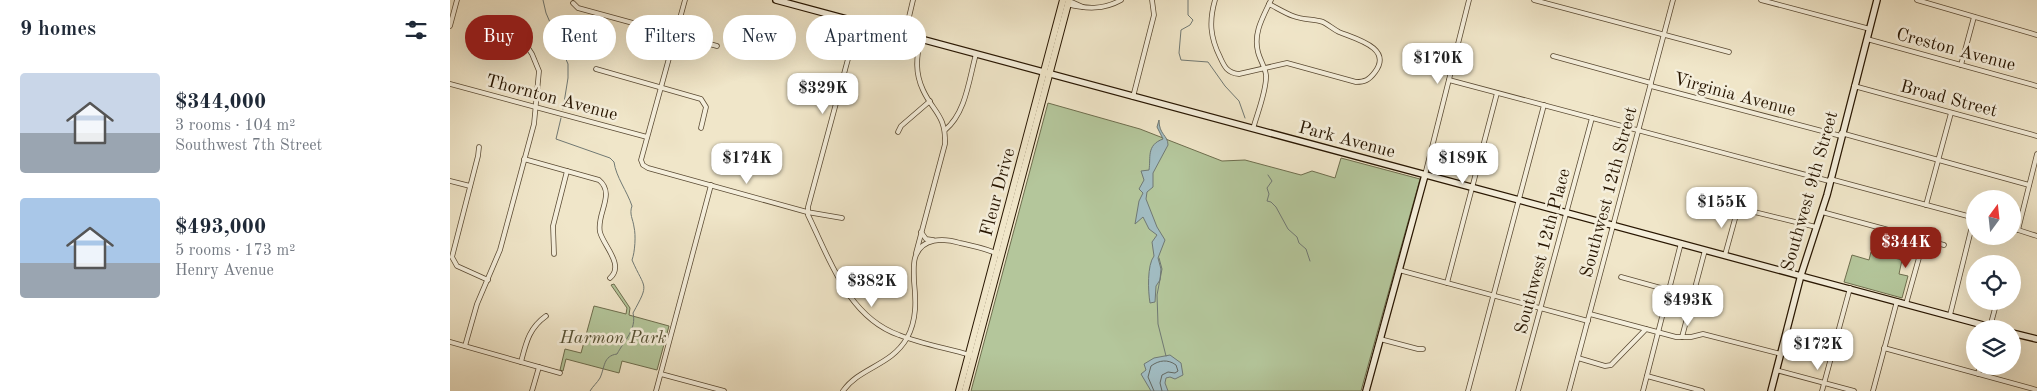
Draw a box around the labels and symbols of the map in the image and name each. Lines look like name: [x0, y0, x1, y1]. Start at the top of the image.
street label: Creston Avenue: [1894, 25, 2017, 75]
pin: $170K: [1403, 42, 1473, 85]
street label: Virginia Avenue: [1672, 70, 1798, 120]
street label: Thornton Avenue: [484, 72, 620, 124]
pin: $329K: [788, 72, 858, 115]
street label: Broad Street: [1898, 77, 1999, 121]
street label: Southwest 12th Street: [1577, 105, 1640, 280]
street label: Southwest 9th Street: [1778, 109, 1841, 273]
street label: Park Avenue: [1296, 118, 1397, 162]
pin: $174K: [712, 142, 782, 185]
pin: $189K: [1428, 142, 1498, 185]
street label: Fleur Drive: [978, 146, 1018, 238]
street label: Southwest 12th Place: [1512, 167, 1574, 336]
pin: $155K: [1687, 186, 1757, 229]
north arrow: [1966, 190, 2021, 245]
pin: $344K: [1871, 226, 1941, 269]
pin: $382K: [837, 266, 907, 308]
pin: $493K: [1653, 284, 1723, 327]
pin: $172K: [1783, 328, 1853, 371]
park label: Harmon Park: [558, 329, 667, 347]

